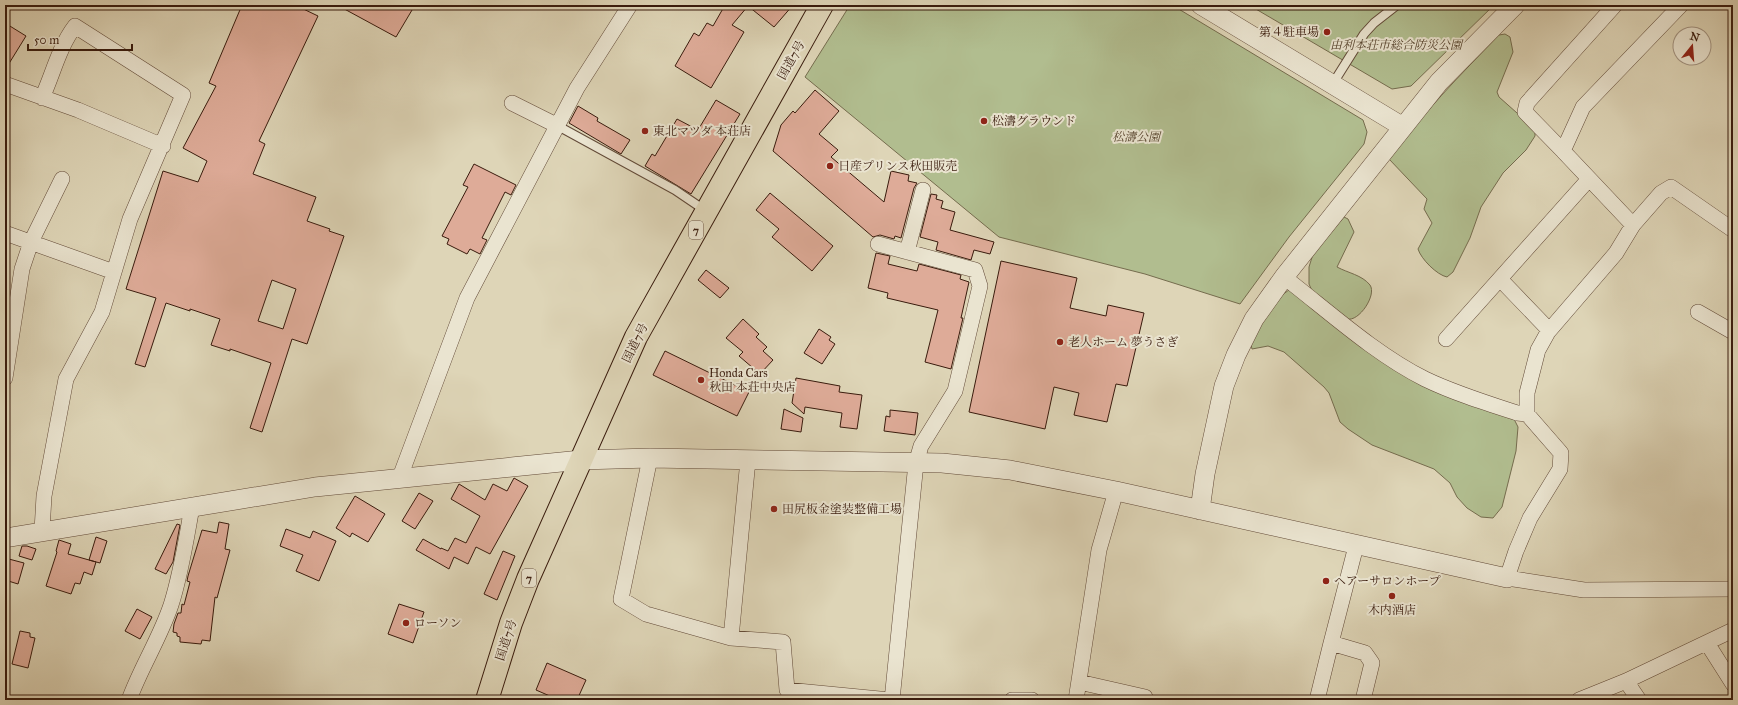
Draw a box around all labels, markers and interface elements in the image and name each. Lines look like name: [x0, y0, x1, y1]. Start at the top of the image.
place label: 第４駐車場: [1259, 25, 1319, 39]
scale bar: [28, 26, 132, 52]
north arrow: [1672, 26, 1712, 66]
marker: 第４駐車場: [1322, 27, 1332, 37]
text: N: [1688, 29, 1702, 45]
text: 50 m: [34, 33, 59, 47]
street label: 国道7号: [775, 38, 807, 82]
park label: 由利本荘市総合防災公園: [1330, 38, 1464, 52]
place label: 松濤グラウンド: [992, 114, 1076, 128]
marker: 松濤グラウンド: [979, 116, 989, 126]
place label: 東北マツダ 本荘店: [653, 124, 751, 138]
marker: 東北マツダ 本荘店: [640, 126, 650, 136]
park label: 松濤公園: [1112, 130, 1162, 144]
place label: 日産プリンス秋田販売: [838, 159, 957, 173]
marker: 日産プリンス秋田販売: [825, 161, 835, 171]
road number: 7: [689, 221, 703, 239]
street label: 国道7号: [619, 321, 651, 365]
place label: 老人ホーム 夢うさぎ: [1068, 335, 1179, 349]
marker: 老人ホーム 夢うさぎ: [1055, 337, 1065, 347]
place label: Honda Cars 秋田 本荘中央店: [709, 366, 796, 394]
marker: Honda Cars 秋田 本荘中央店: [696, 375, 706, 385]
place label: 田尻板金塗装整備工場: [782, 502, 902, 516]
marker: 田尻板金塗装整備工場: [769, 504, 779, 514]
road number: 7: [522, 569, 536, 587]
place label: ヘアーサロンホープ: [1334, 574, 1441, 588]
marker: ヘアーサロンホープ: [1321, 576, 1331, 586]
marker: 木内酒店: [1387, 591, 1397, 601]
place label: 木内酒店: [1368, 603, 1416, 617]
place label: ローソン: [414, 616, 462, 630]
marker: ローソン: [401, 618, 411, 628]
street label: 国道7号: [493, 618, 519, 662]

